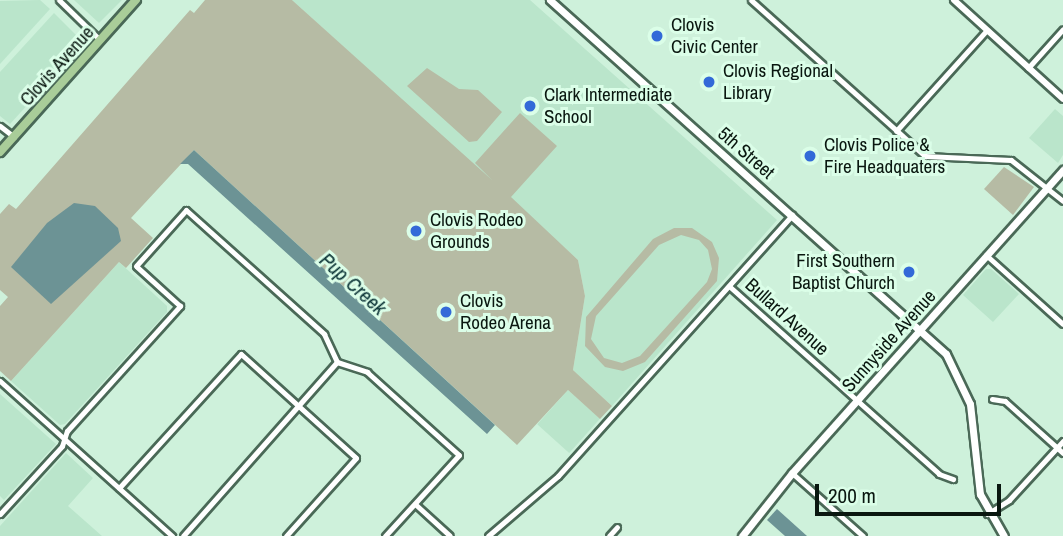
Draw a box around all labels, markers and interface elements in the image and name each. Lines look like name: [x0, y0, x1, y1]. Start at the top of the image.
place label: Clovis Civic Center: [671, 14, 758, 58]
street label: Clovis Avenue: [15, 21, 99, 111]
marker: Clovis Civic Center: [649, 28, 665, 44]
place label: Clovis Regional Library: [723, 60, 833, 104]
marker: Clovis Regional Library: [701, 74, 717, 90]
place label: Clark Intermediate School: [544, 84, 672, 128]
marker: Clark Intermediate School: [522, 98, 538, 114]
street label: 5th Street: [713, 122, 779, 184]
place label: Clovis Police & Fire Headquaters: [824, 134, 945, 178]
marker: Clovis Police & Fire Headquaters: [802, 148, 818, 164]
place label: Clovis Rodeo Grounds: [430, 209, 524, 253]
marker: Clovis Rodeo Grounds: [408, 223, 424, 239]
water label: Pup Creek: [314, 247, 392, 321]
place label: First Southern Baptist Church: [792, 250, 895, 294]
marker: First Southern Baptist Church: [901, 264, 917, 280]
street label: Bullard Avenue: [740, 273, 834, 361]
street label: Sunnyside Avenue: [837, 285, 941, 397]
place label: Clovis Rodeo Arena: [460, 290, 552, 334]
marker: Clovis Rodeo Arena: [438, 304, 454, 320]
scale bar: [818, 470, 1004, 514]
text: 200 m: [828, 481, 876, 510]

